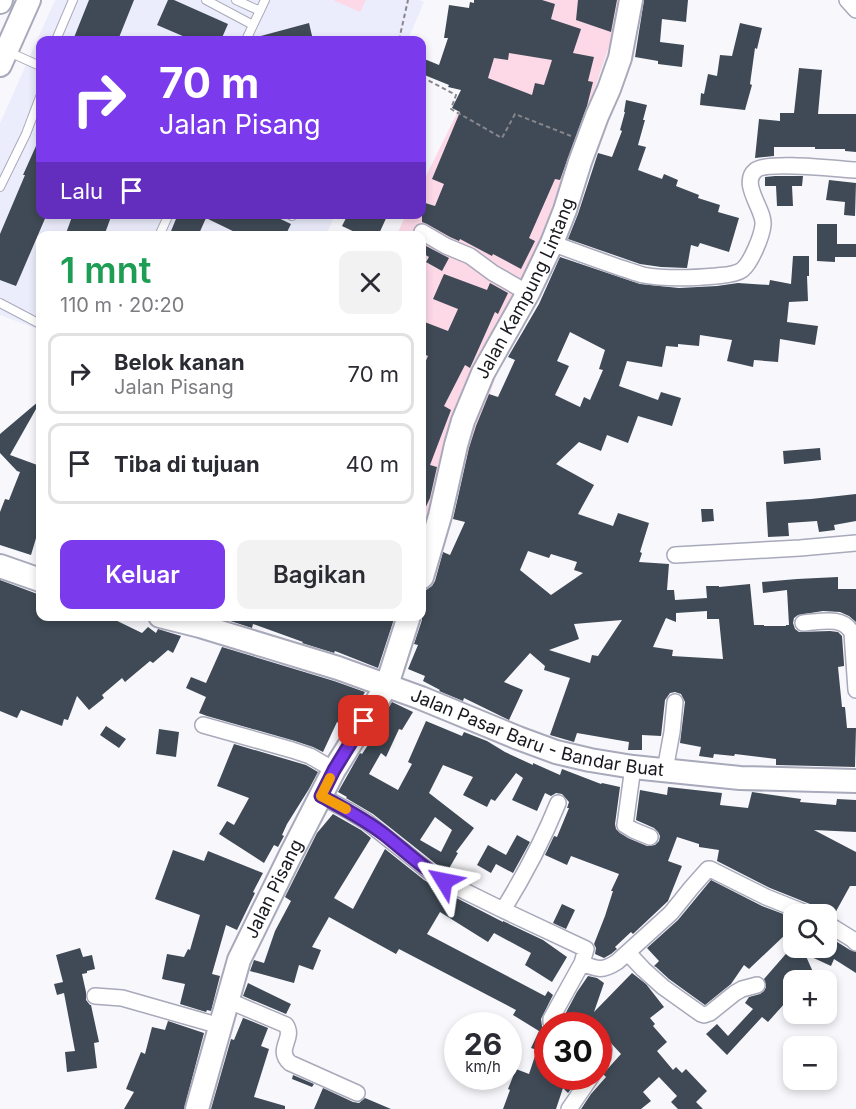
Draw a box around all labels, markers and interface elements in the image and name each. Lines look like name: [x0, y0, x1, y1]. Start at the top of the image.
text: 70 m: [159, 57, 259, 108]
icon: right: [60, 60, 138, 138]
text: Jalan Pisang: [159, 108, 321, 141]
icon: arrive: [115, 174, 148, 207]
text: Lalu: [60, 178, 103, 204]
street label: Jalan Kampung Lintang: [471, 195, 578, 382]
text: 1 mnt: [60, 248, 151, 292]
button: close: [339, 251, 402, 314]
text: 110 m · 20:20: [60, 293, 184, 317]
text: Belok kanan: [114, 349, 245, 375]
icon: right: [63, 357, 96, 390]
text: 70 m: [348, 361, 399, 387]
text: Jalan Pisang: [114, 375, 234, 399]
icon: arrive: [63, 447, 96, 480]
text: Tiba di tujuan: [114, 451, 260, 477]
text: 40 m: [345, 451, 399, 477]
button: Keluar: [60, 540, 225, 609]
button: Bagikan: [237, 540, 402, 609]
street label: Jalan Pasar Baru - Bandar Buat: [408, 684, 665, 780]
pin: [338, 695, 389, 746]
icon: arrive: [347, 704, 380, 737]
street label: Jalan Pisang: [240, 836, 307, 942]
position arrow: [412, 849, 476, 913]
map controls: [783, 904, 837, 1090]
button: search: [783, 904, 837, 958]
button: +: [783, 970, 837, 1024]
speed limit sign: 30: [534, 1012, 612, 1090]
text: 26: [464, 1026, 502, 1062]
button: −: [783, 1036, 837, 1090]
text: km/h: [465, 1057, 501, 1076]

